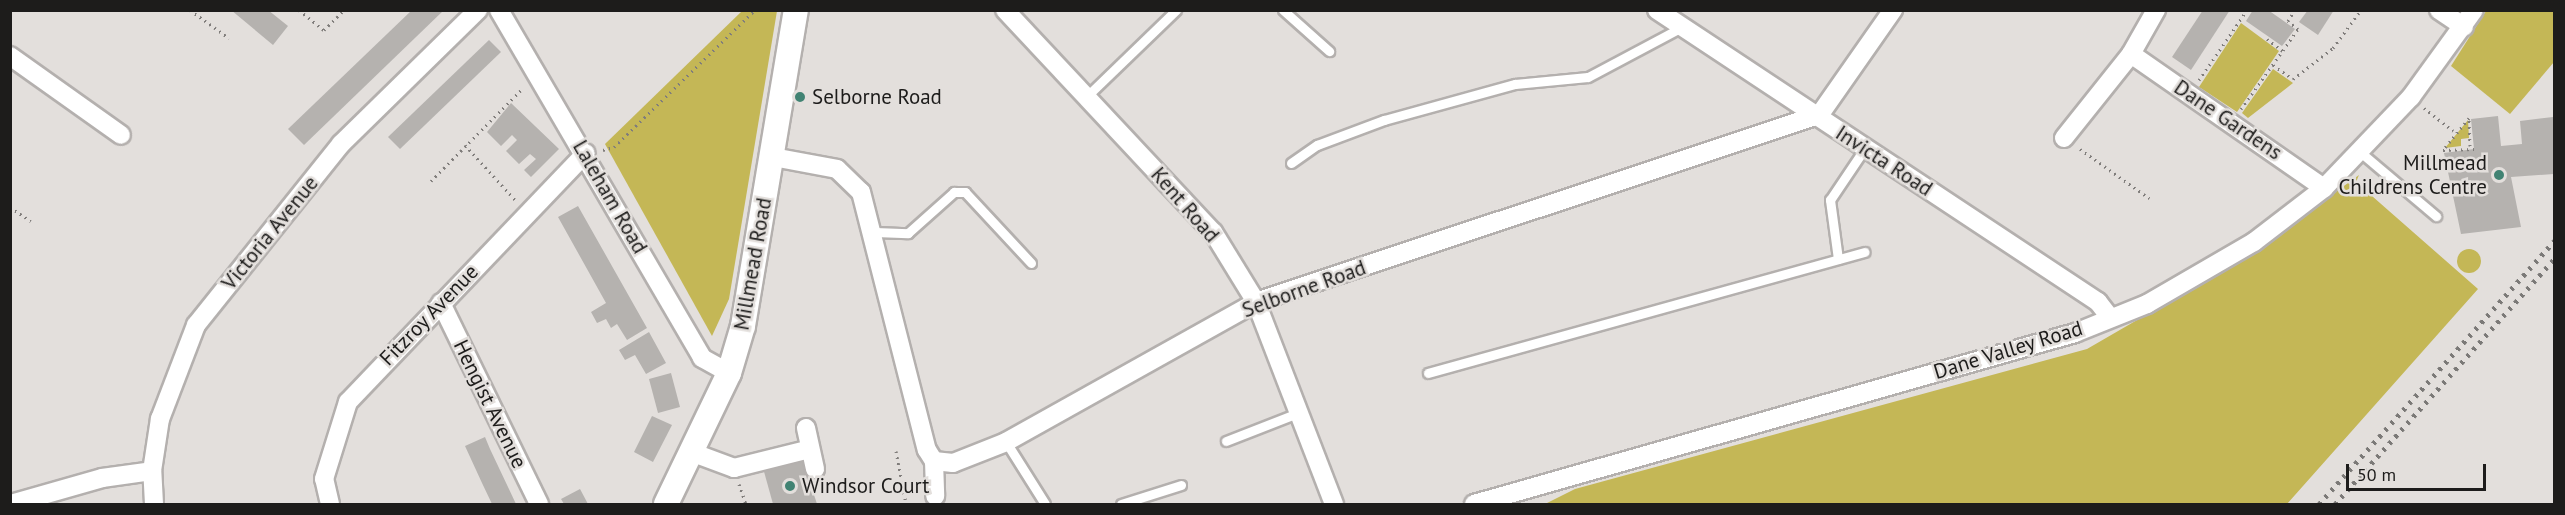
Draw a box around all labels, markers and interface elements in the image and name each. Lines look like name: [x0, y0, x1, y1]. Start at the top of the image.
street label: Dane Gardens: [2169, 75, 2287, 165]
place label: Selborne Road: [812, 84, 942, 110]
marker: Selborne Road: [793, 90, 807, 104]
street label: Invicta Road: [1831, 120, 1937, 202]
street label: Laleham Road: [567, 136, 653, 258]
place label: Millmead Childrens Centre: [2338, 150, 2487, 200]
street label: Kent Road: [1146, 162, 1224, 248]
marker: Millmead Childrens Centre: [2492, 168, 2506, 182]
street label: Victoria Avenue: [216, 171, 324, 295]
street label: Millmead Road: [729, 196, 777, 332]
street label: Selborne Road: [1239, 255, 1369, 323]
street label: Fitzroy Avenue: [374, 259, 484, 371]
street label: Dane Valley Road: [1930, 315, 2086, 385]
street label: Hengist Avenue: [448, 335, 532, 473]
scale bar: [2349, 452, 2488, 490]
text: 50 m: [2357, 463, 2396, 486]
place label: Windsor Court: [802, 473, 929, 499]
marker: Windsor Court: [783, 479, 797, 493]

